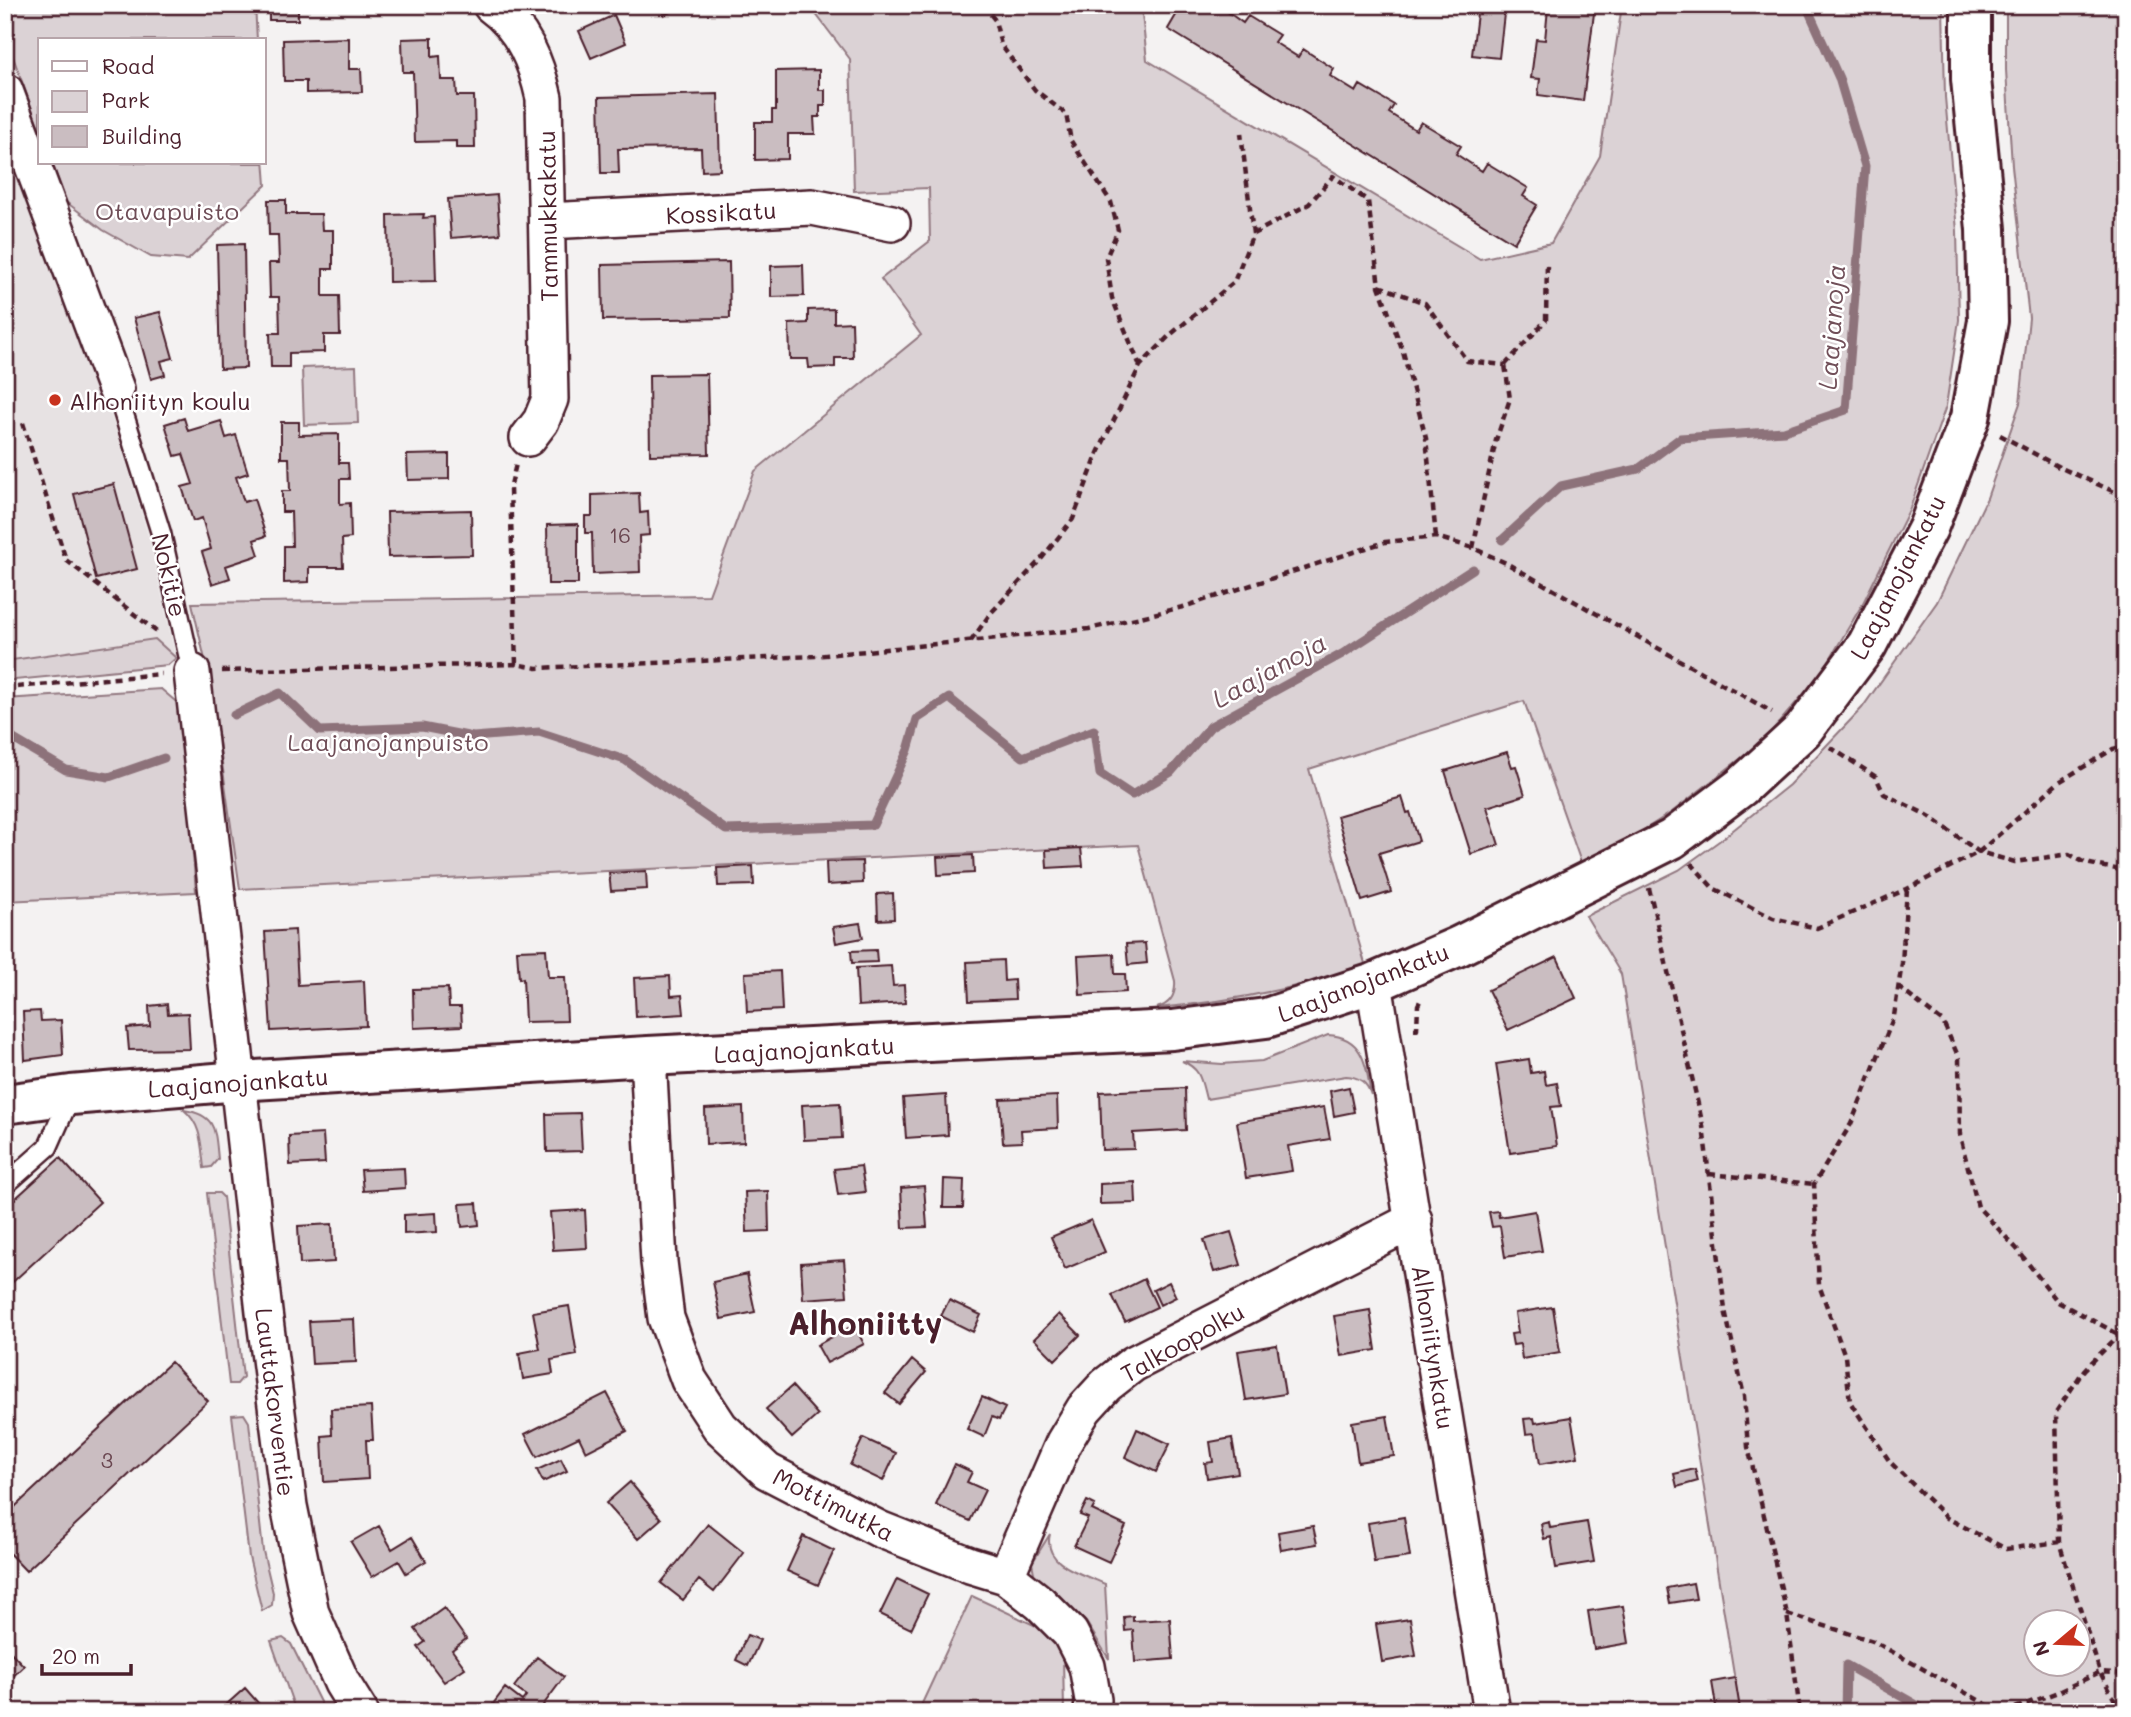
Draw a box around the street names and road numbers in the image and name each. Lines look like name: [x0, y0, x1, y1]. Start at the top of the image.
street label: Tammukkakatu: [530, 130, 564, 302]
street label: Kossikatu: [665, 194, 777, 230]
street label: Laajanojankatu: [1842, 489, 1952, 665]
street label: Nokitie: [145, 530, 195, 620]
street label: Laajanojankatu: [1273, 935, 1453, 1029]
street label: Laajanojankatu: [713, 1029, 895, 1069]
street label: Laajanojankatu: [147, 1060, 329, 1104]
street label: Alhoniitynkatu: [1406, 1263, 1462, 1431]
street label: Talkoopolku: [1115, 1295, 1249, 1389]
street label: Lauttakorventie: [249, 1306, 303, 1498]
street label: Mottimutka: [768, 1460, 900, 1548]

